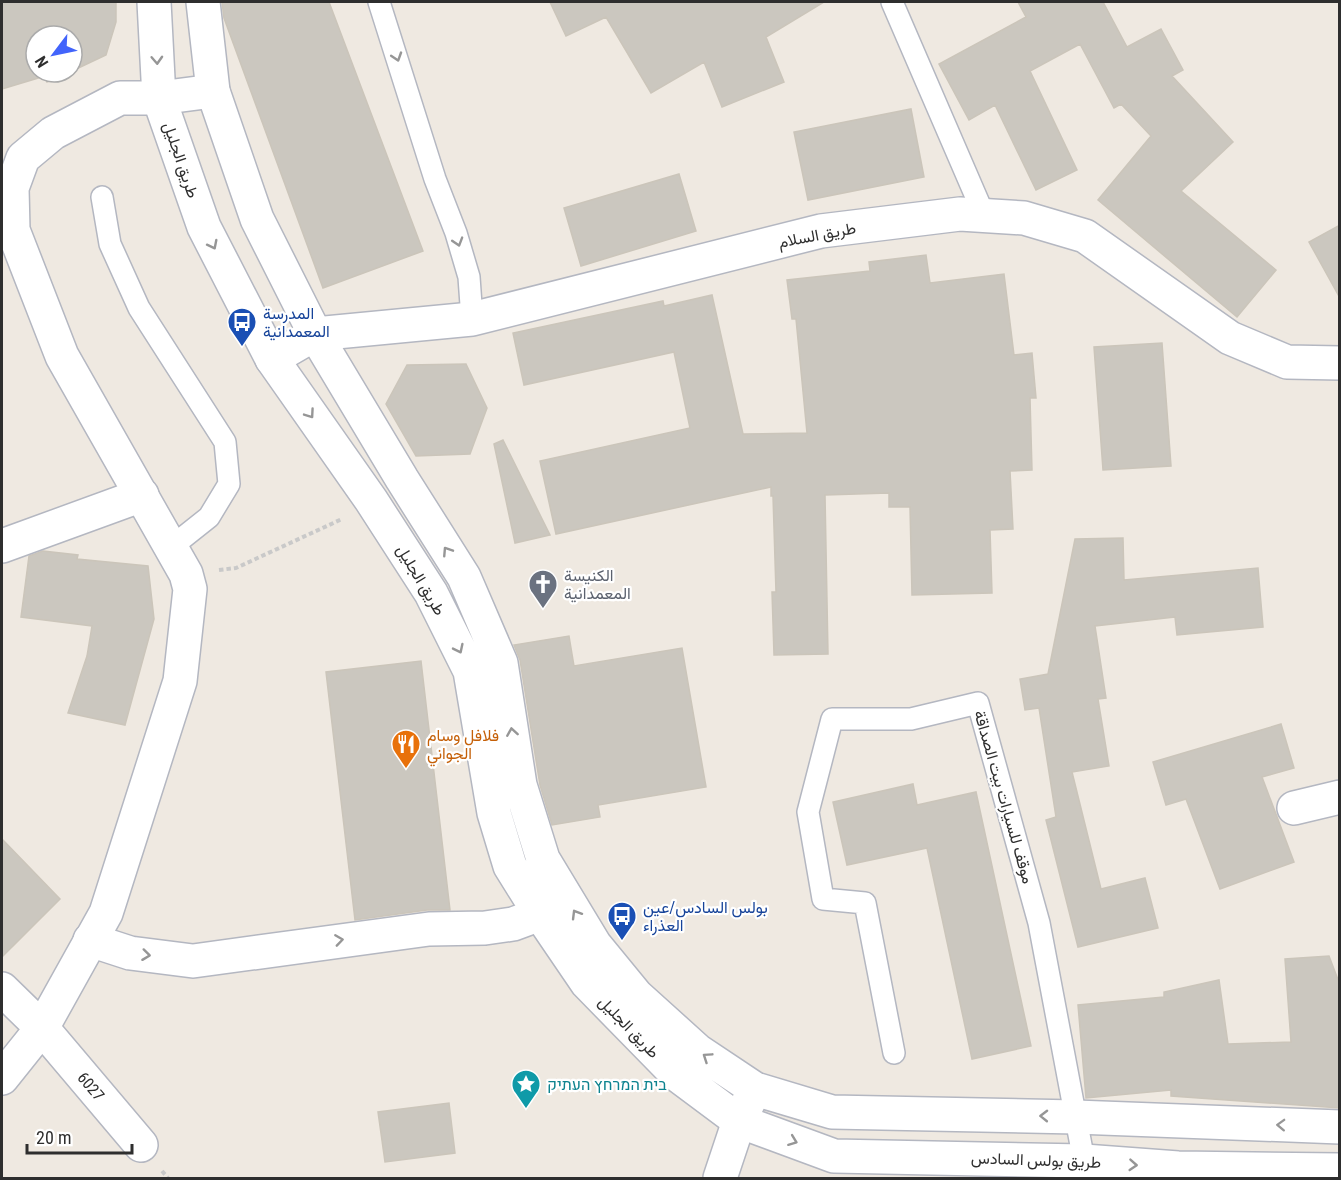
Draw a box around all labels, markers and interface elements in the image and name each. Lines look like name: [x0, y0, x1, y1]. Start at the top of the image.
north arrow: [24, 24, 84, 84]
one-way arrow: [390, 51, 402, 62]
text: N: [31, 52, 52, 71]
one-way arrow: [151, 55, 164, 64]
street label: طريق الجليل: [158, 120, 203, 201]
street label: طريق السلام: [777, 218, 858, 253]
one-way arrow: [451, 236, 463, 247]
one-way arrow: [206, 239, 218, 250]
place label: المدرسة المعمدانية: [263, 304, 330, 341]
bus stop icon: المدرسة المعمدانية: [226, 306, 258, 348]
one-way arrow: [303, 407, 314, 418]
street label: طريق الجليل: [392, 541, 449, 619]
one-way arrow: [443, 547, 454, 558]
place label: الكنيسة المعمدانية: [564, 566, 631, 603]
church icon: الكنيسة المعمدانية: [527, 568, 559, 610]
one-way arrow: [452, 643, 464, 654]
street label: موقف للسيارات بيت الصداقة: [969, 708, 1038, 886]
place label: فلافل وسام الجواني: [427, 726, 499, 767]
restaurant icon: فلافل وسام الجواني: [390, 728, 422, 770]
one-way arrow: [506, 728, 518, 737]
place label: بولس السادس/عين العذراء: [643, 898, 768, 936]
bus stop icon: بولس السادس/عين العذراء: [606, 900, 638, 942]
one-way arrow: [572, 910, 584, 920]
one-way arrow: [335, 935, 344, 947]
one-way arrow: [142, 948, 151, 960]
street label: طريق الجليل: [594, 992, 663, 1063]
one-way arrow: [702, 1053, 713, 1064]
street label: 6027: [74, 1068, 109, 1104]
place icon: בית המרחץ העתיק: [510, 1068, 542, 1110]
place label: בית המרחץ העתיק: [547, 1075, 667, 1094]
one-way arrow: [1040, 1110, 1049, 1123]
scale bar: [27, 1117, 132, 1155]
one-way arrow: [1277, 1119, 1286, 1132]
text: 20 m: [36, 1127, 71, 1148]
one-way arrow: [787, 1134, 798, 1146]
street label: طريق بولس السادس: [971, 1148, 1101, 1173]
one-way arrow: [1128, 1158, 1137, 1171]

